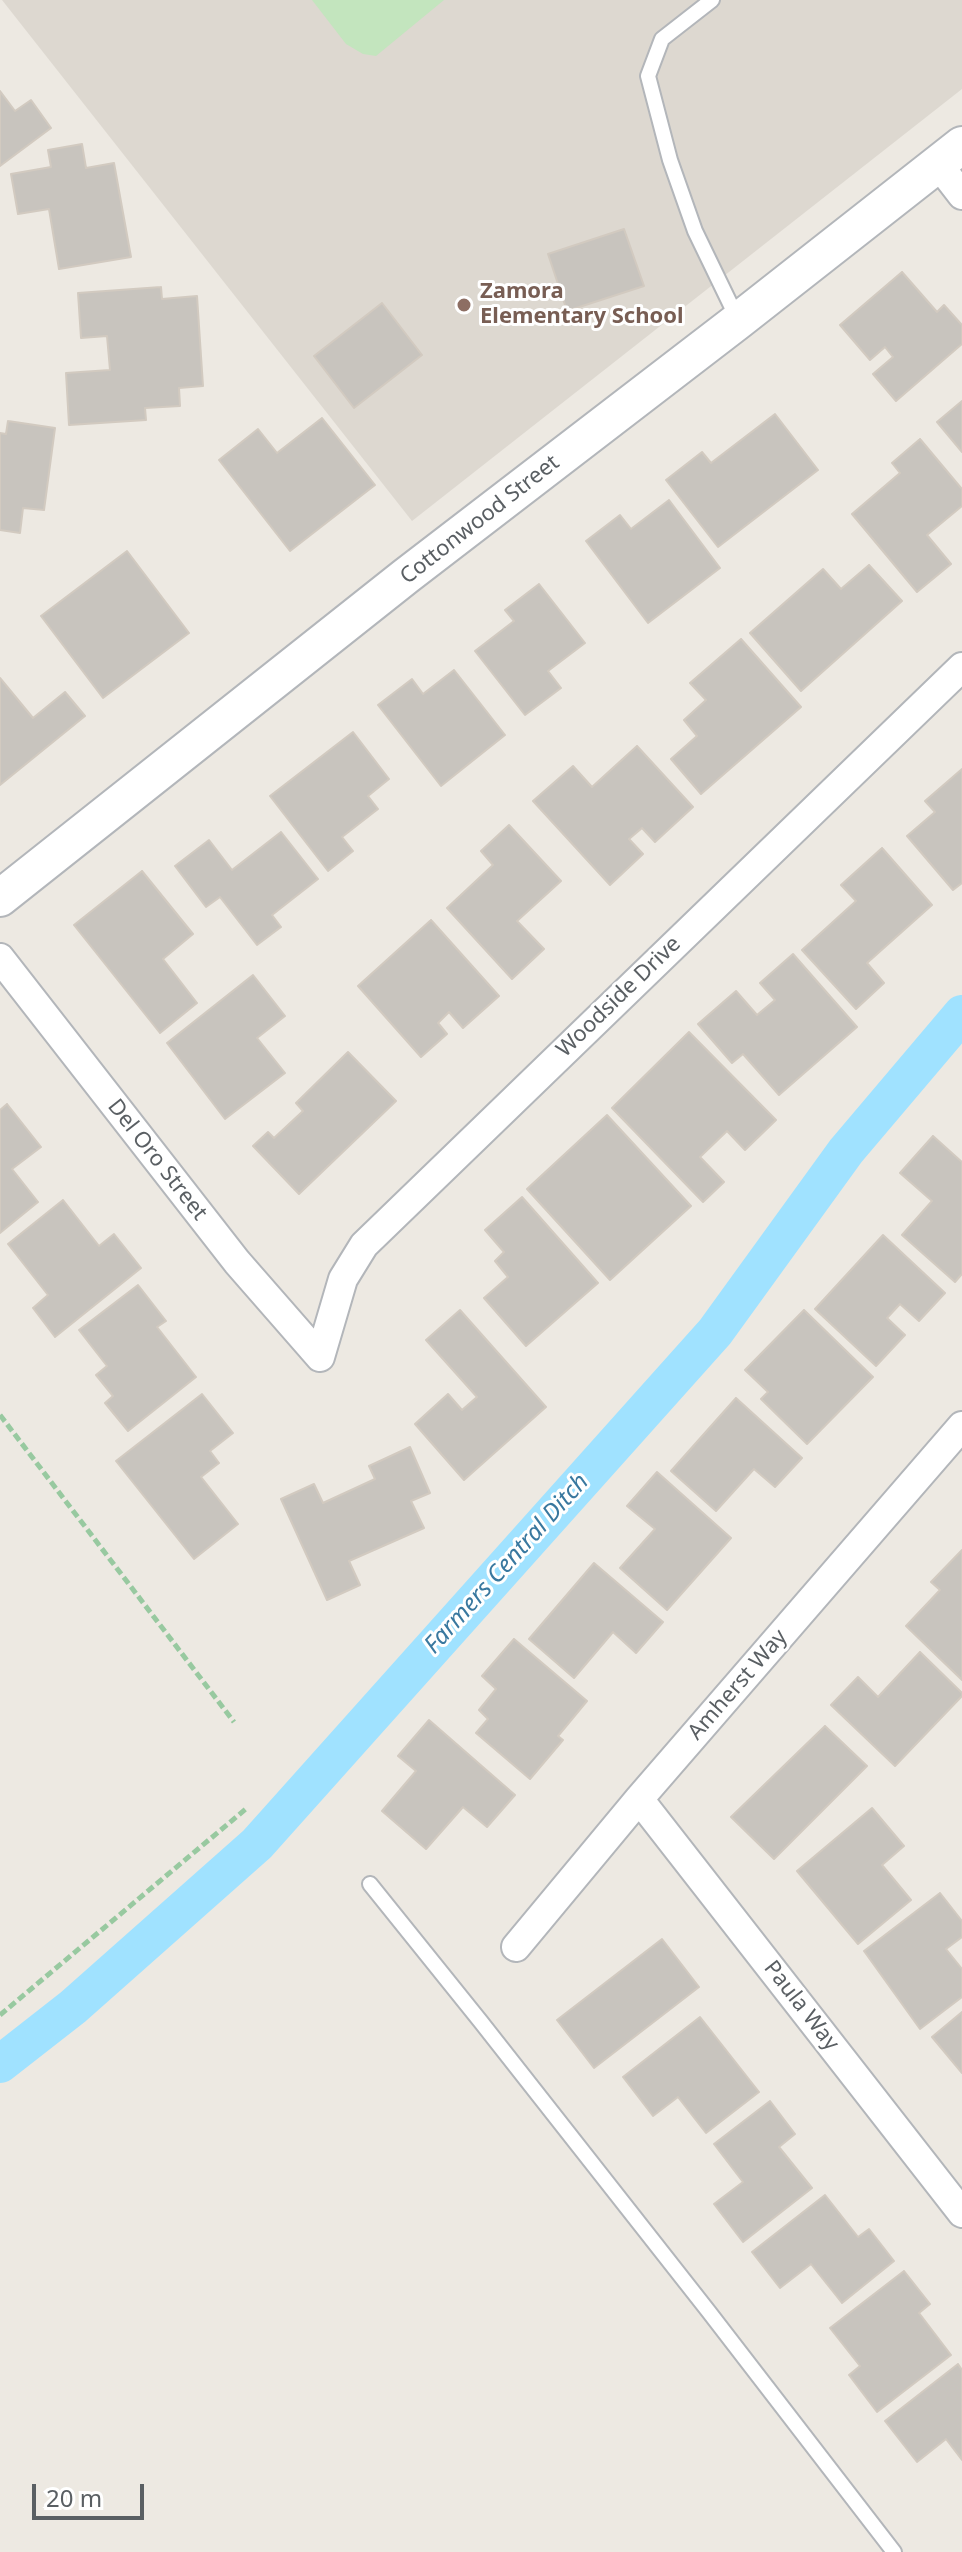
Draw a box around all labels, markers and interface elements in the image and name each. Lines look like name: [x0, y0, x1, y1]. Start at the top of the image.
place label: Zamora Elementary School: [480, 279, 684, 330]
marker: Zamora Elementary School: [455, 296, 473, 314]
street label: Cottonwood Street: [395, 450, 565, 590]
street label: Woodside Drive: [551, 931, 687, 1063]
street label: Del Oro Street: [102, 1094, 212, 1226]
water label: Farmers Central Ditch: [419, 1468, 595, 1660]
street label: Amherst Way: [683, 1624, 793, 1746]
street label: Paula Way: [758, 1956, 844, 2056]
scale bar: [36, 2468, 148, 2518]
text: 20 m: [46, 2481, 102, 2514]

